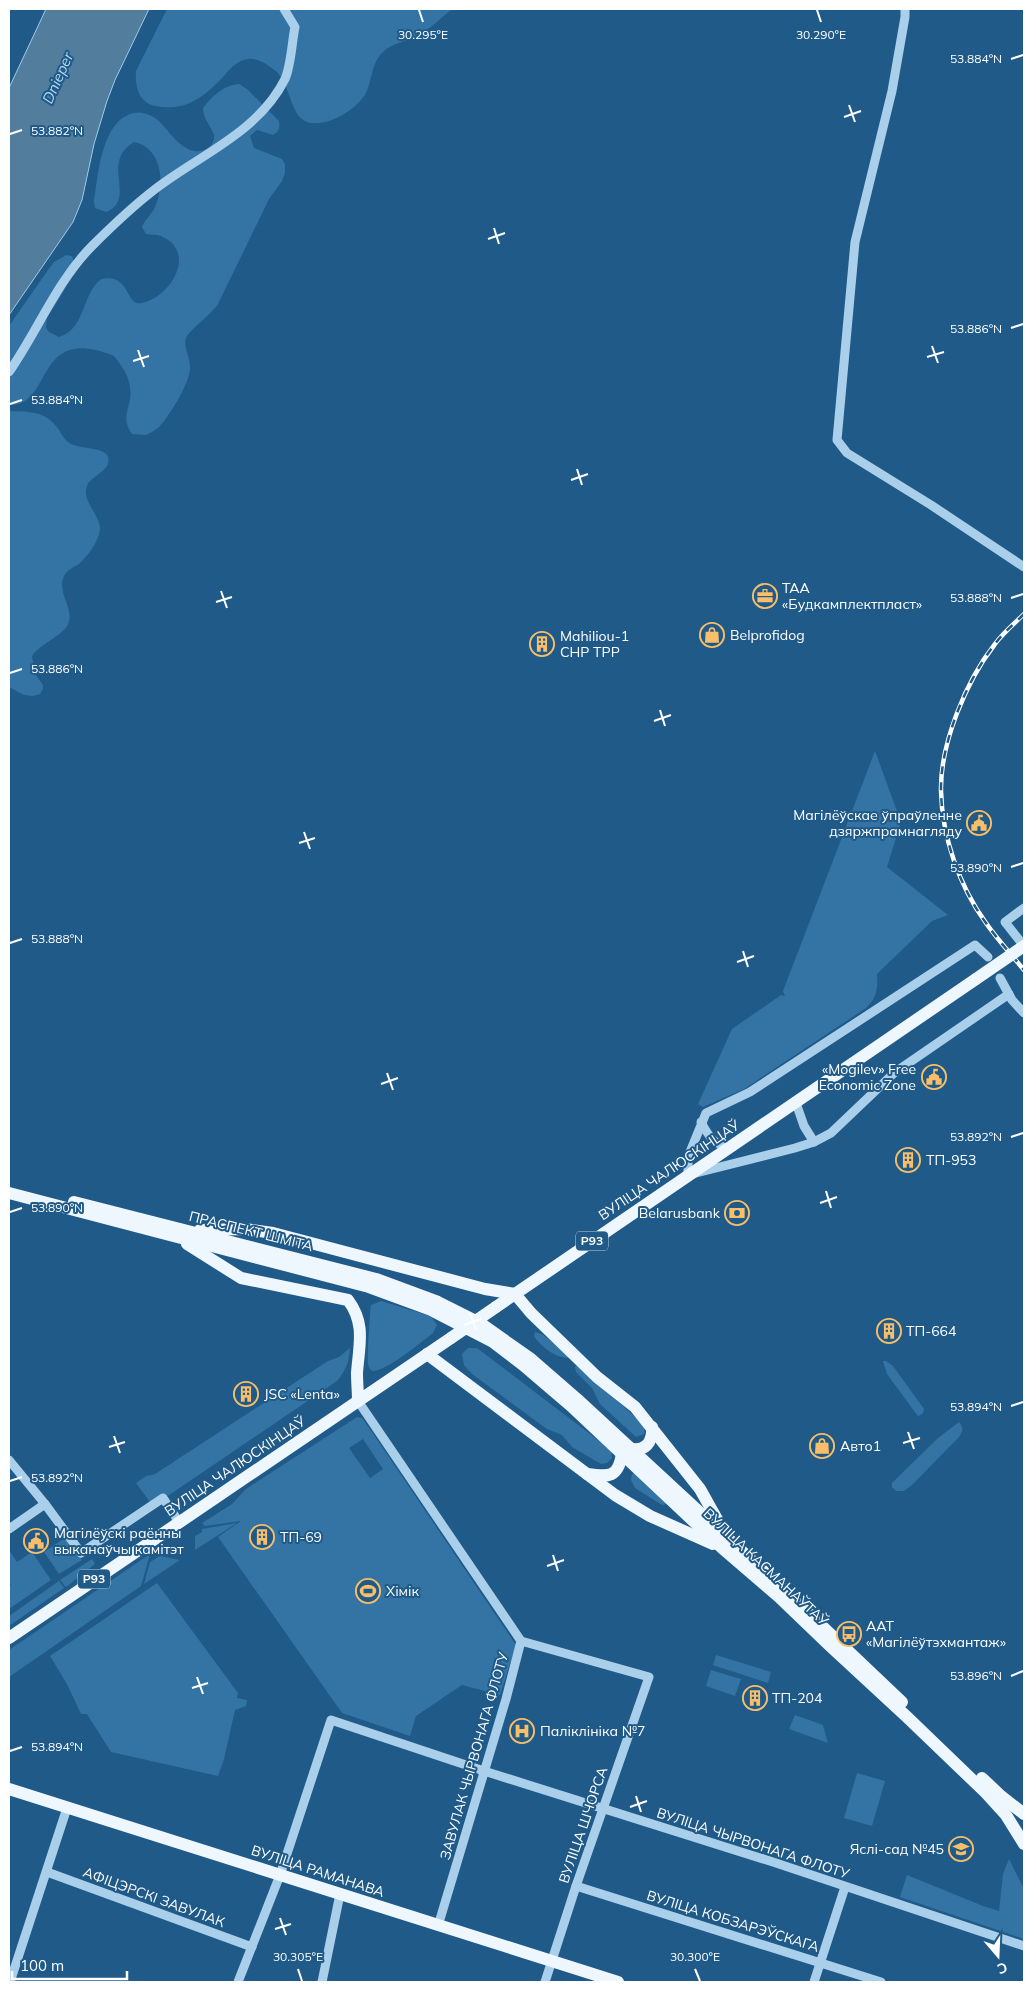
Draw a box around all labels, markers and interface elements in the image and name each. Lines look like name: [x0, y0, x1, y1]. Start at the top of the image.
text: 30.295°E: [398, 27, 448, 42]
text: 30.290°E: [796, 27, 846, 42]
water label: Dnieper: [38, 49, 77, 106]
text: 53.884°N: [950, 51, 1002, 66]
text: 53.882°N: [31, 123, 83, 138]
text: 53.886°N: [950, 321, 1002, 336]
text: 53.884°N: [31, 392, 83, 407]
place label: ТАА «Будкамплектпласт»: [782, 579, 922, 613]
office icon: ТАА «Будкамплектпласт»: [752, 583, 778, 609]
text: 53.888°N: [950, 590, 1002, 605]
shop icon: Belprofidog: [699, 622, 725, 648]
place label: Belprofidog: [730, 626, 805, 644]
place label: Mahiliou-1 CHP TPP: [560, 627, 629, 661]
building icon: Mahiliou-1 CHP TPP: [529, 631, 555, 657]
text: 53.886°N: [31, 661, 83, 676]
place label: Магілёўскае ўпраўленне дзяржпрамнагляду: [793, 806, 962, 840]
public building icon: Магілёўскае ўпраўленне дзяржпрамнагляду: [966, 810, 992, 836]
text: 53.890°N: [950, 860, 1002, 875]
text: 53.888°N: [31, 931, 83, 946]
place label: «Mogilev» Free Economic Zone: [819, 1060, 916, 1094]
public building icon: «Mogilev» Free Economic Zone: [921, 1064, 947, 1090]
street label: ВУЛІЦА ЧАЛЮСКІНЦАЎ: [595, 1116, 744, 1224]
text: 53.892°N: [950, 1129, 1002, 1144]
building icon: ТП-953: [895, 1147, 921, 1173]
place label: ТП-953: [926, 1151, 976, 1169]
text: 53.890°N: [31, 1200, 83, 1215]
bank icon: Belarusbank: [724, 1200, 750, 1226]
place label: Belarusbank: [639, 1204, 721, 1222]
street label: ПРАСПЕКТ ШМІТА: [187, 1207, 315, 1255]
road number: Р93: [576, 1232, 608, 1250]
building icon: ТП-664: [876, 1318, 902, 1344]
place label: ТП-664: [906, 1322, 957, 1340]
building icon: JSC «Lenta»: [233, 1381, 259, 1407]
place label: JSC «Lenta»: [264, 1385, 340, 1403]
text: 53.894°N: [950, 1399, 1002, 1414]
street label: ВУЛІЦА ЧАЛЮСКІНЦАЎ: [161, 1412, 310, 1520]
shop icon: Авто1: [809, 1433, 835, 1459]
place label: Авто1: [840, 1437, 881, 1455]
text: 53.892°N: [31, 1470, 83, 1485]
street label: ВУЛІЦА КАСМАНАЎТАЎ: [700, 1504, 833, 1630]
place label: Магілёўскі раённы выканаўчы камітэт: [54, 1524, 184, 1558]
building icon: ТП-69: [249, 1524, 275, 1550]
public building icon: Магілёўскі раённы выканаўчы камітэт: [23, 1528, 49, 1554]
place label: ТП-69: [280, 1528, 322, 1546]
road number: Р93: [78, 1570, 110, 1588]
sports icon: Хімік: [355, 1578, 381, 1604]
place label: Хімік: [386, 1582, 419, 1600]
place label: ААТ «Магілёўтэхмантаж»: [866, 1617, 1006, 1651]
bus stop icon: ААТ «Магілёўтэхмантаж»: [836, 1621, 862, 1647]
street label: ЗАВУЛАК ЧЫРВОНАГА ФЛОТУ: [436, 1649, 512, 1862]
text: 53.896°N: [950, 1668, 1002, 1683]
building icon: ТП-204: [742, 1685, 768, 1711]
place label: ТП-204: [772, 1689, 823, 1707]
hospital icon: Паліклініка №7: [509, 1718, 535, 1744]
place label: Паліклініка №7: [540, 1722, 645, 1740]
text: 53.894°N: [31, 1739, 83, 1754]
street label: ВУЛІЦА ШЧОРСА: [555, 1764, 612, 1886]
street label: ВУЛІЦА ЧЫРВОНАГА ФЛОТУ: [654, 1803, 852, 1883]
school or university icon: Яслі-сад №45: [948, 1836, 974, 1862]
place label: Яслі-сад №45: [850, 1840, 944, 1858]
street label: ВУЛІЦА РАМАНАВА: [249, 1841, 388, 1901]
street label: АФІЦЭРСКІ ЗАВУЛАК: [81, 1863, 228, 1931]
street label: ВУЛІЦА КОБЗАРЭЎСКАГА: [645, 1886, 822, 1956]
north arrow: [973, 1931, 1023, 1981]
scale bar: [12, 1948, 128, 1980]
text: 30.305°E: [273, 1949, 323, 1964]
text: 30.300°E: [670, 1949, 720, 1964]
text: 100 m: [20, 1956, 64, 1975]
text: С: [995, 1958, 1010, 1978]

